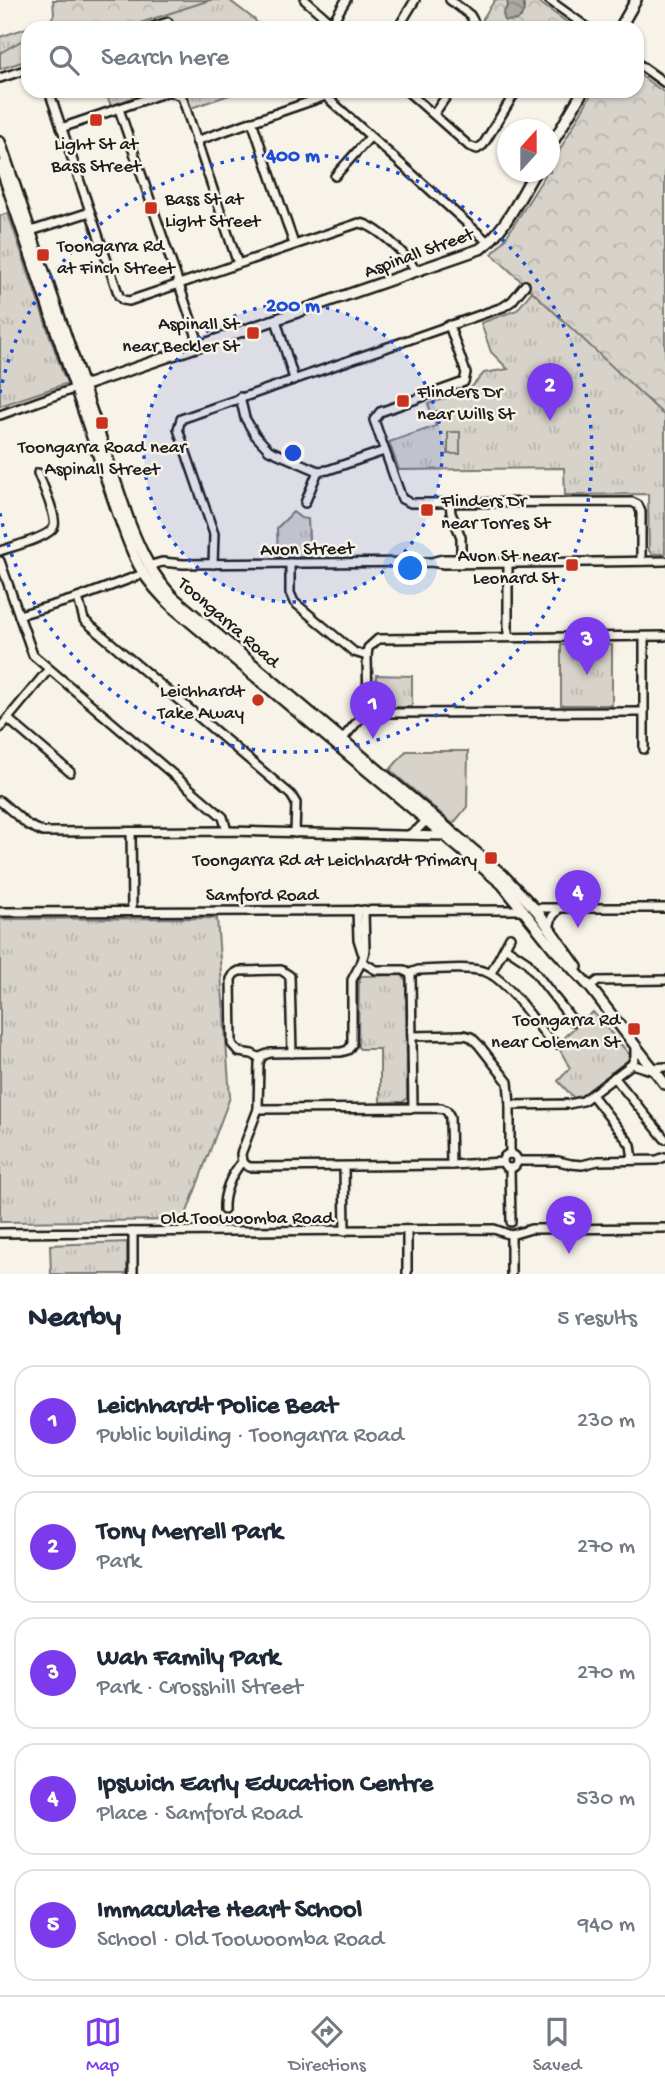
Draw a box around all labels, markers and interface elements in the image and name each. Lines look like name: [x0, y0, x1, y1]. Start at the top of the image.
search box: [21, 21, 644, 98]
icon: search: [45, 41, 83, 79]
text: Search here: [101, 44, 229, 75]
marker: Light St at Bass Street: [88, 112, 104, 128]
north arrow: [497, 119, 560, 182]
place label: Light St at Bass Street: [50, 134, 143, 179]
text: 400 m: [265, 145, 320, 170]
place label: Bass St at Light Street: [164, 189, 262, 234]
marker: Bass St at Light Street: [143, 200, 159, 216]
street label: Aspinall Street: [361, 223, 479, 285]
place label: Toongarra Rd at Finch Street: [56, 236, 177, 281]
marker: Toongarra Rd at Finch Street: [35, 247, 51, 263]
text: 200 m: [266, 295, 320, 320]
place label: Aspinall St near Beckler St: [122, 314, 241, 359]
marker: Aspinall St near Beckler St: [245, 325, 261, 341]
pin: 2: [527, 363, 573, 421]
place label: Flinders Dr near Wills St: [416, 382, 517, 427]
marker: Flinders Dr near Wills St: [395, 393, 411, 409]
marker: Toongarra Road near Aspinall Street: [94, 415, 110, 431]
place label: Toongarra Road near Aspinall Street: [17, 437, 188, 482]
centre of rings: [281, 441, 305, 465]
place label: Flinders Dr near Torres St: [440, 491, 552, 536]
marker: Flinders Dr near Torres St: [419, 502, 435, 518]
street label: Avon Street: [260, 538, 356, 563]
place label: Avon St near Leonard St: [458, 546, 560, 591]
your location: [393, 551, 427, 585]
marker: Avon St near Leonard St: [564, 557, 580, 573]
street label: Toongarra Road: [171, 573, 285, 675]
pin: 3: [564, 617, 610, 675]
place label: Leichhardt Take Away: [157, 681, 246, 726]
pin: 1: [350, 681, 396, 739]
marker: Leichhardt Take Away: [250, 692, 266, 708]
place label: Toongarra Rd at Leichhardt Primary: [192, 850, 478, 873]
marker: Toongarra Rd at Leichhardt Primary: [483, 850, 499, 866]
pin: 4: [555, 870, 601, 928]
street label: Samford Road: [206, 885, 320, 908]
place label: Toongarra Rd near Coleman St: [491, 1010, 622, 1055]
marker: Toongarra Rd near Coleman St: [626, 1021, 642, 1037]
pin: 5: [546, 1196, 592, 1254]
street label: Old Toowoomba Road: [161, 1208, 335, 1231]
text: Nearby: [28, 1302, 121, 1337]
text: 5 results: [557, 1306, 637, 1333]
text: Leichhardt Police Beat: [97, 1392, 337, 1423]
text: 1: [48, 1408, 58, 1435]
text: 230 m: [577, 1408, 635, 1435]
text: Public building · Toongarra Road: [97, 1423, 404, 1450]
text: Tony Merrell Park: [97, 1518, 282, 1549]
text: 2: [47, 1534, 59, 1561]
text: 270 m: [577, 1534, 635, 1561]
text: Park: [97, 1549, 141, 1576]
text: Wah Family Park: [97, 1644, 280, 1675]
text: 3: [47, 1660, 59, 1687]
text: 270 m: [577, 1660, 635, 1687]
text: Park · Crosshill Street: [97, 1675, 303, 1702]
text: Ipswich Early Education Centre: [97, 1770, 433, 1801]
text: 4: [48, 1786, 58, 1813]
text: 530 m: [576, 1786, 635, 1813]
text: Place · Samford Road: [97, 1801, 301, 1828]
text: Immaculate Heart School: [97, 1896, 362, 1927]
text: 5: [47, 1912, 59, 1939]
text: 940 m: [578, 1912, 635, 1939]
text: School · Old Toowoomba Road: [97, 1927, 384, 1954]
tab: Map: [84, 2013, 122, 2078]
tab: Directions: [289, 2013, 366, 2078]
tab: Saved: [533, 2013, 581, 2078]

